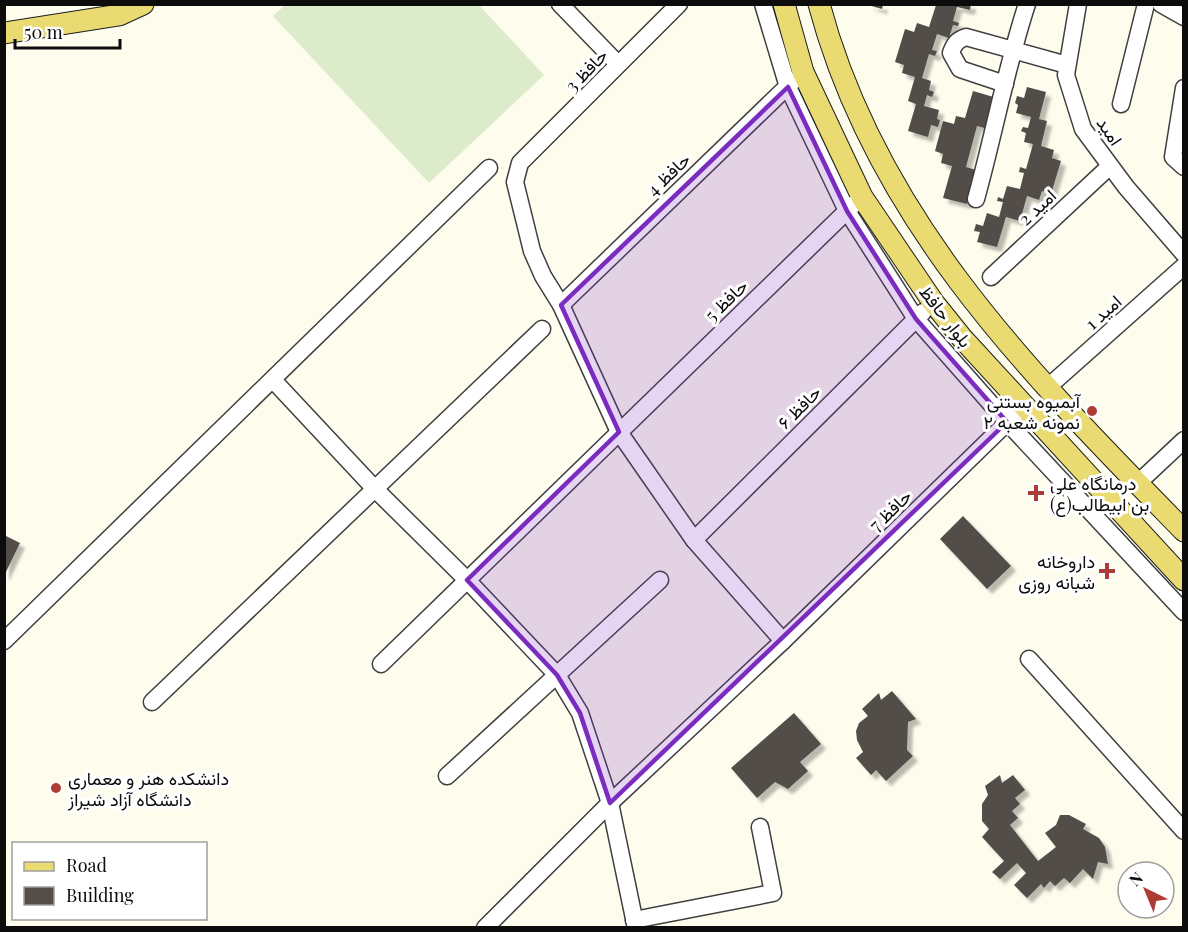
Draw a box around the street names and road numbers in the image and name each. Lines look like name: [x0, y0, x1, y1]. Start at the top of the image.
street label: حافظ 3: [560, 43, 612, 97]
street label: امید: [1092, 112, 1128, 150]
street label: حافظ 4: [641, 147, 695, 201]
street label: امید 2: [1013, 184, 1061, 230]
street label: حافظ 5: [699, 274, 753, 326]
street label: بلوار حافظ: [914, 280, 978, 352]
street label: امید 1: [1080, 289, 1126, 335]
street label: حافظ ۶: [772, 380, 826, 434]
street label: حافظ 7: [863, 484, 917, 536]

